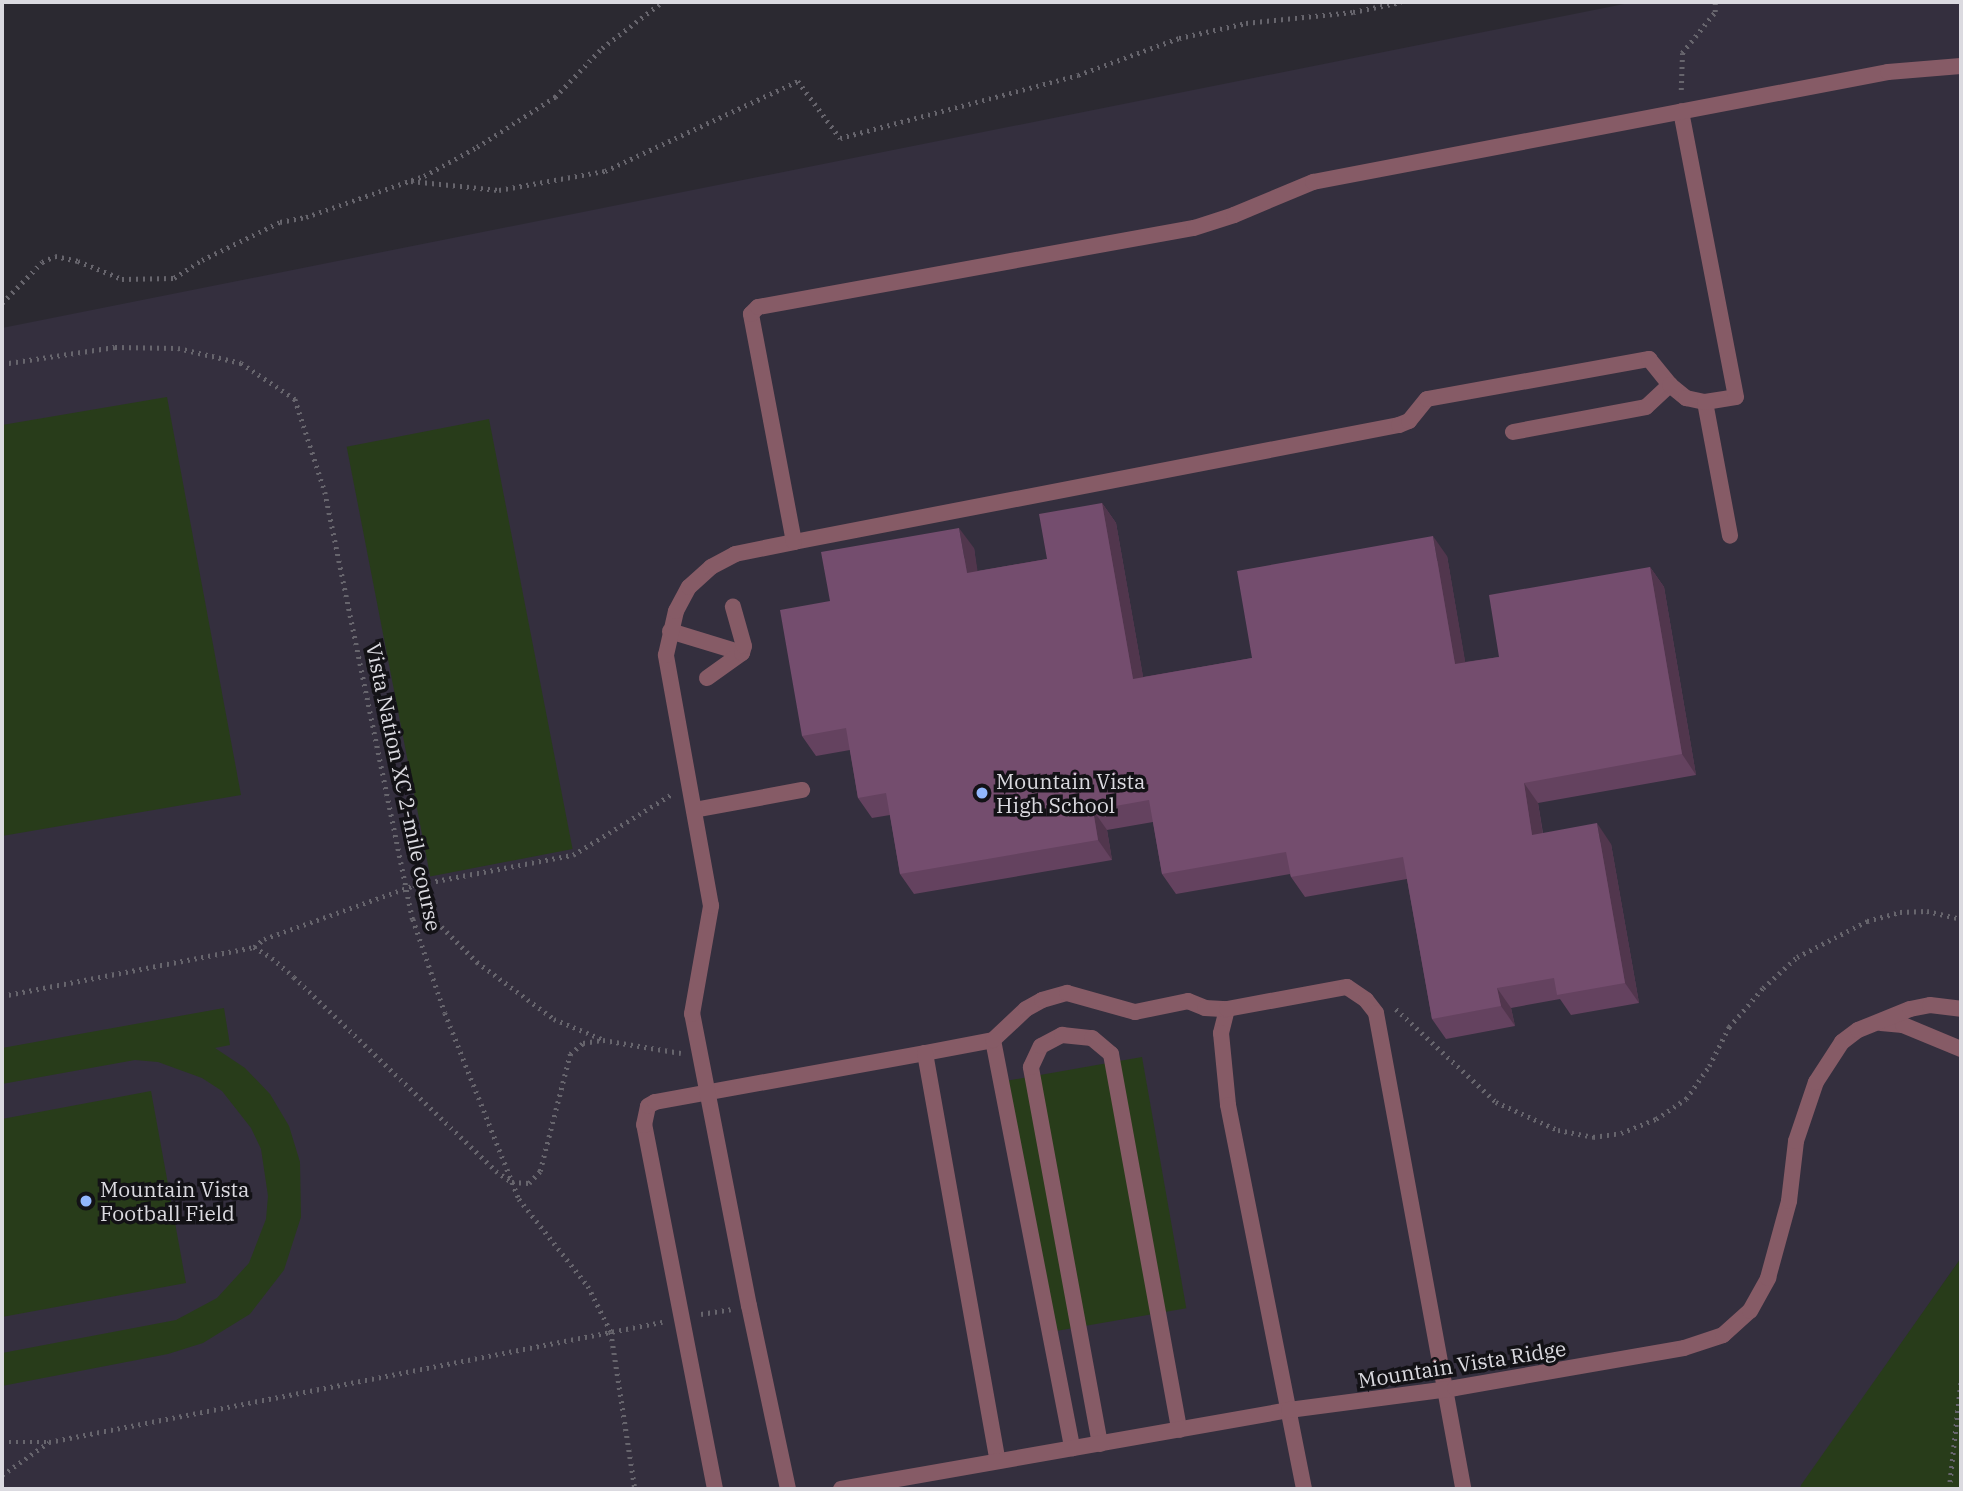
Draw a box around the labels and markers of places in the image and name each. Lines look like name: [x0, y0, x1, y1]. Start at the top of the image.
place label: Mountain Vista High School: [996, 768, 1145, 818]
marker: Mountain Vista High School: [974, 785, 990, 801]
place label: Mountain Vista Football Field: [100, 1176, 249, 1226]
marker: Mountain Vista Football Field: [78, 1193, 94, 1209]

